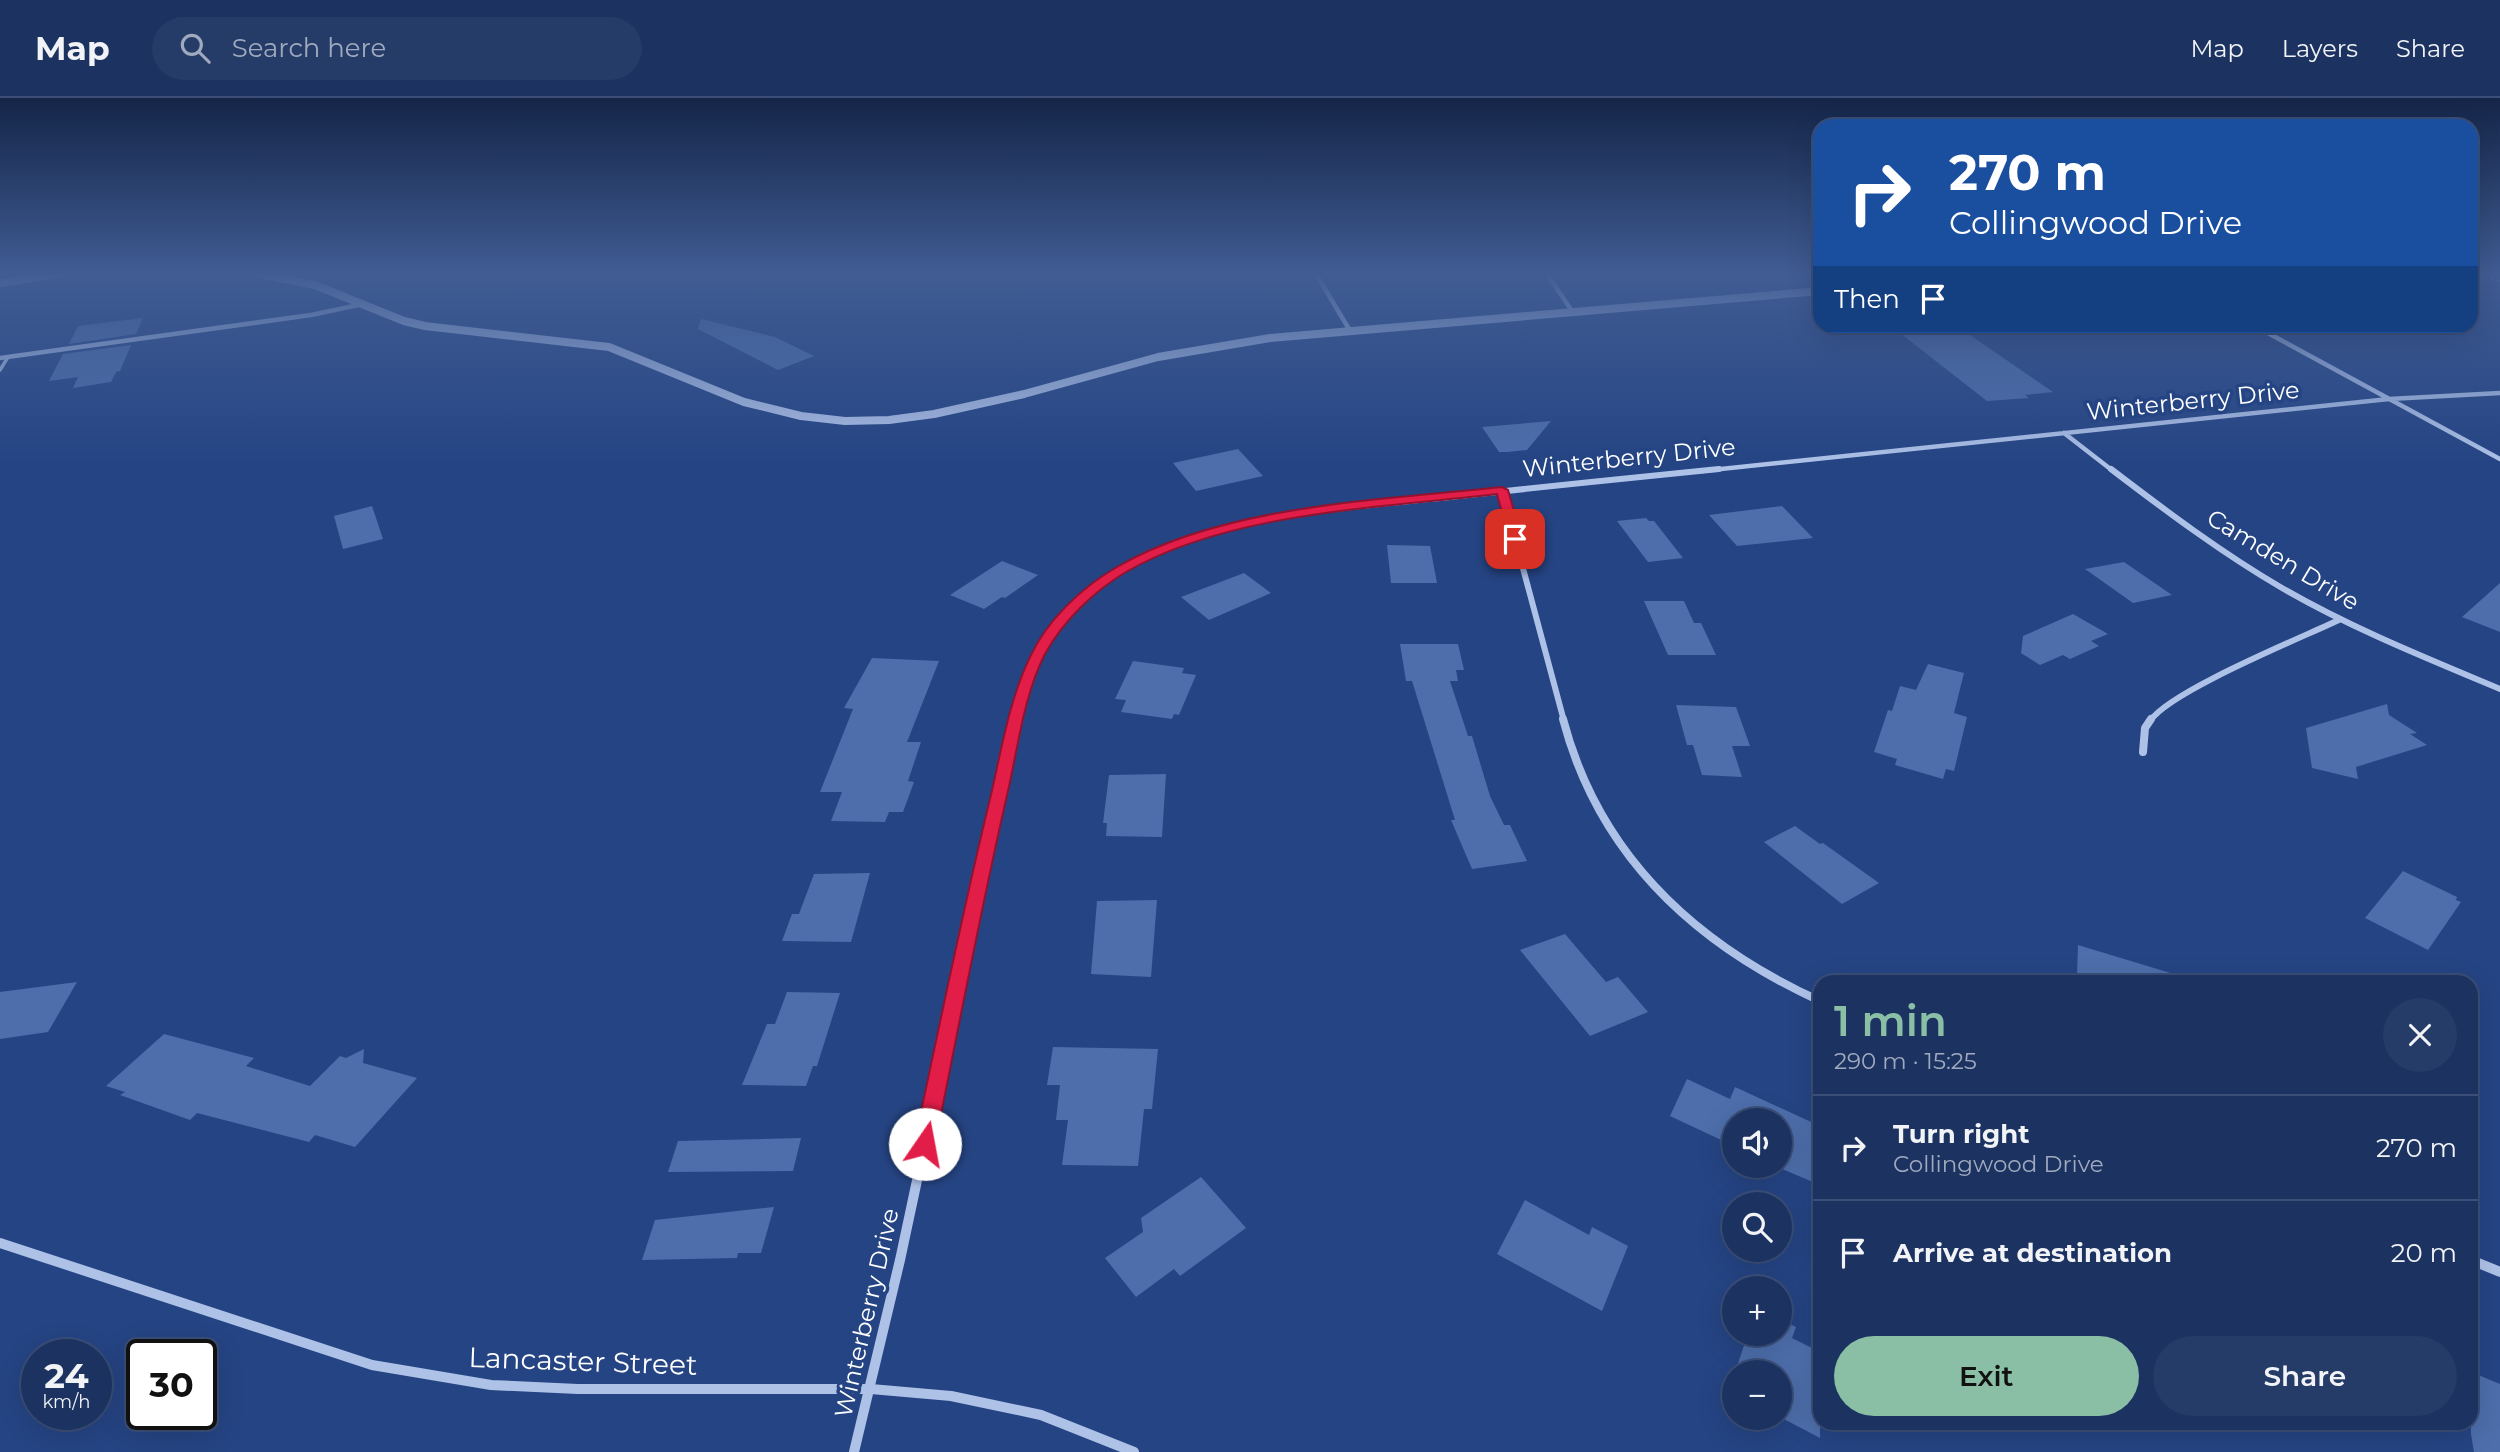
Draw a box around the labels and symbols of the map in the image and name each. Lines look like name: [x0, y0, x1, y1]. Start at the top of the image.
street label: Winterberry Drive: [2085, 375, 2301, 426]
street label: Winterberry Drive: [1521, 432, 1737, 483]
street label: Camden Drive: [2202, 503, 2365, 616]
pin: [1485, 509, 1545, 569]
position arrow: [888, 1107, 962, 1181]
street label: Winterberry Drive: [828, 1205, 905, 1420]
speed limit sign: 30: [126, 1339, 217, 1430]
street label: Lancaster Street: [468, 1340, 698, 1382]

